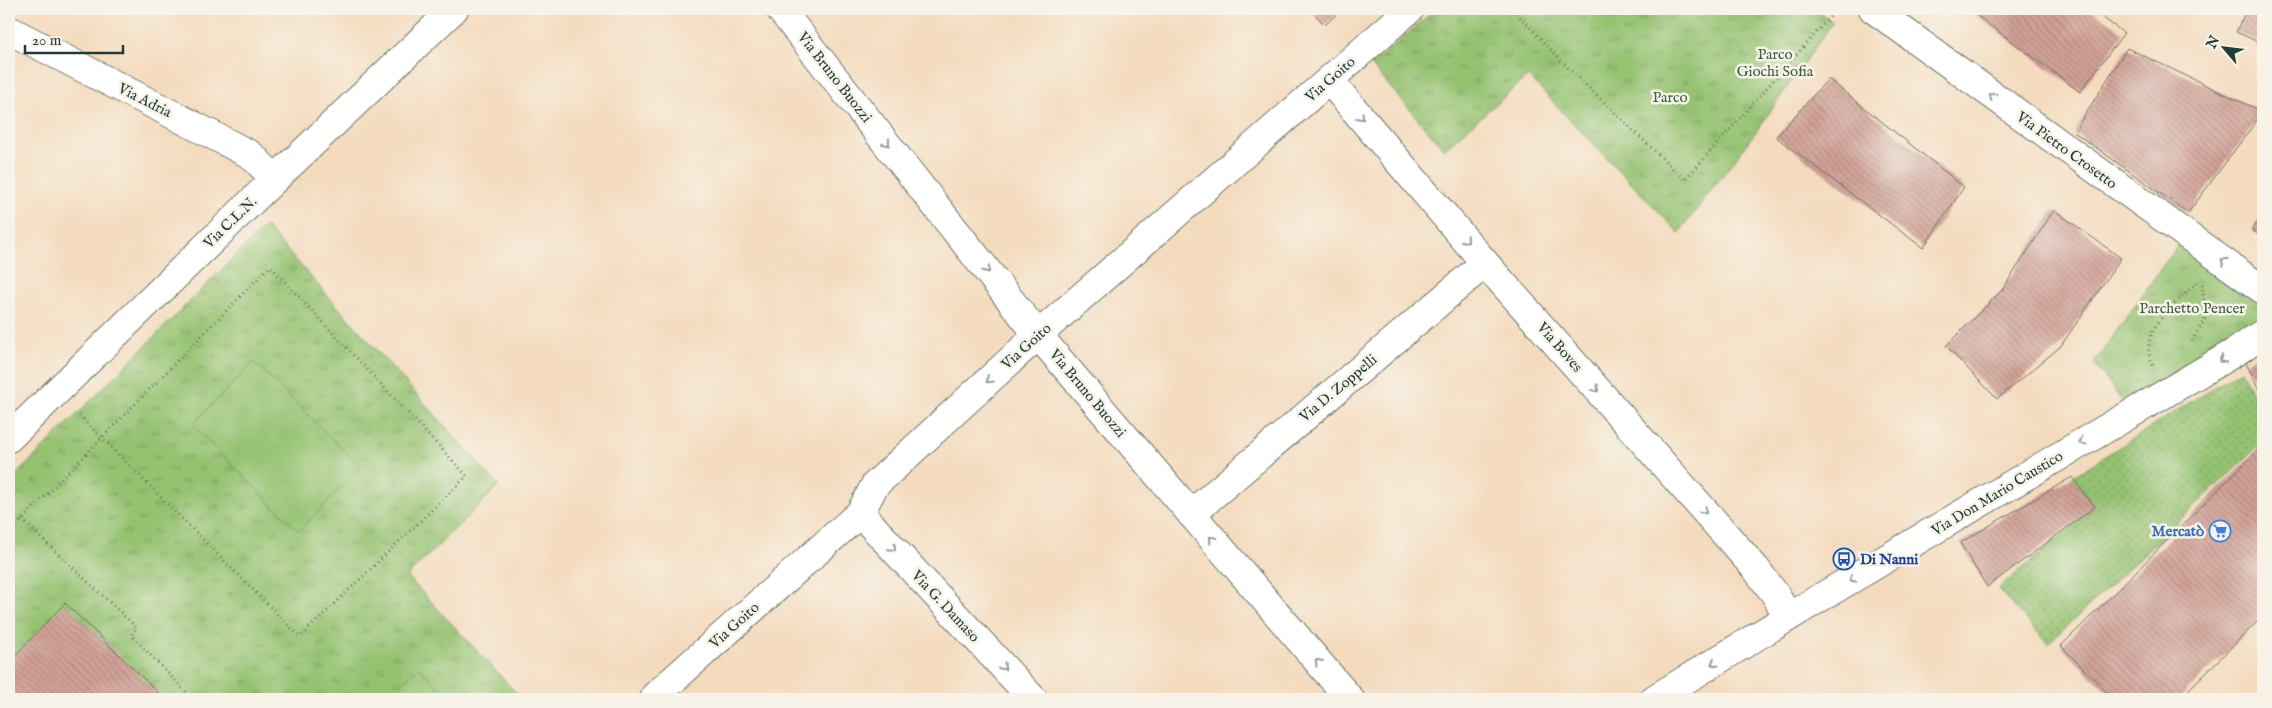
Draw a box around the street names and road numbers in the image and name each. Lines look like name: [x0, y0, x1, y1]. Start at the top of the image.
street label: Via Bruno Buozzi: [793, 27, 876, 126]
street label: Via Goito: [1300, 52, 1359, 107]
street label: Via Adria: [114, 78, 175, 122]
street label: Via Pietro Crosetto: [2012, 107, 2121, 193]
street label: Via C.L.N.: [199, 192, 261, 253]
street label: Via Boves: [1532, 318, 1587, 376]
street label: Via Goito: [997, 319, 1055, 374]
street label: Via Bruno Buozzi: [1044, 344, 1130, 441]
street label: Via D. Zoppelli: [1295, 350, 1381, 427]
street label: Via Don Mario Caustico: [1927, 447, 2067, 541]
street label: Via G. Damaso: [907, 566, 984, 646]
street label: Via Goito: [705, 598, 763, 653]

